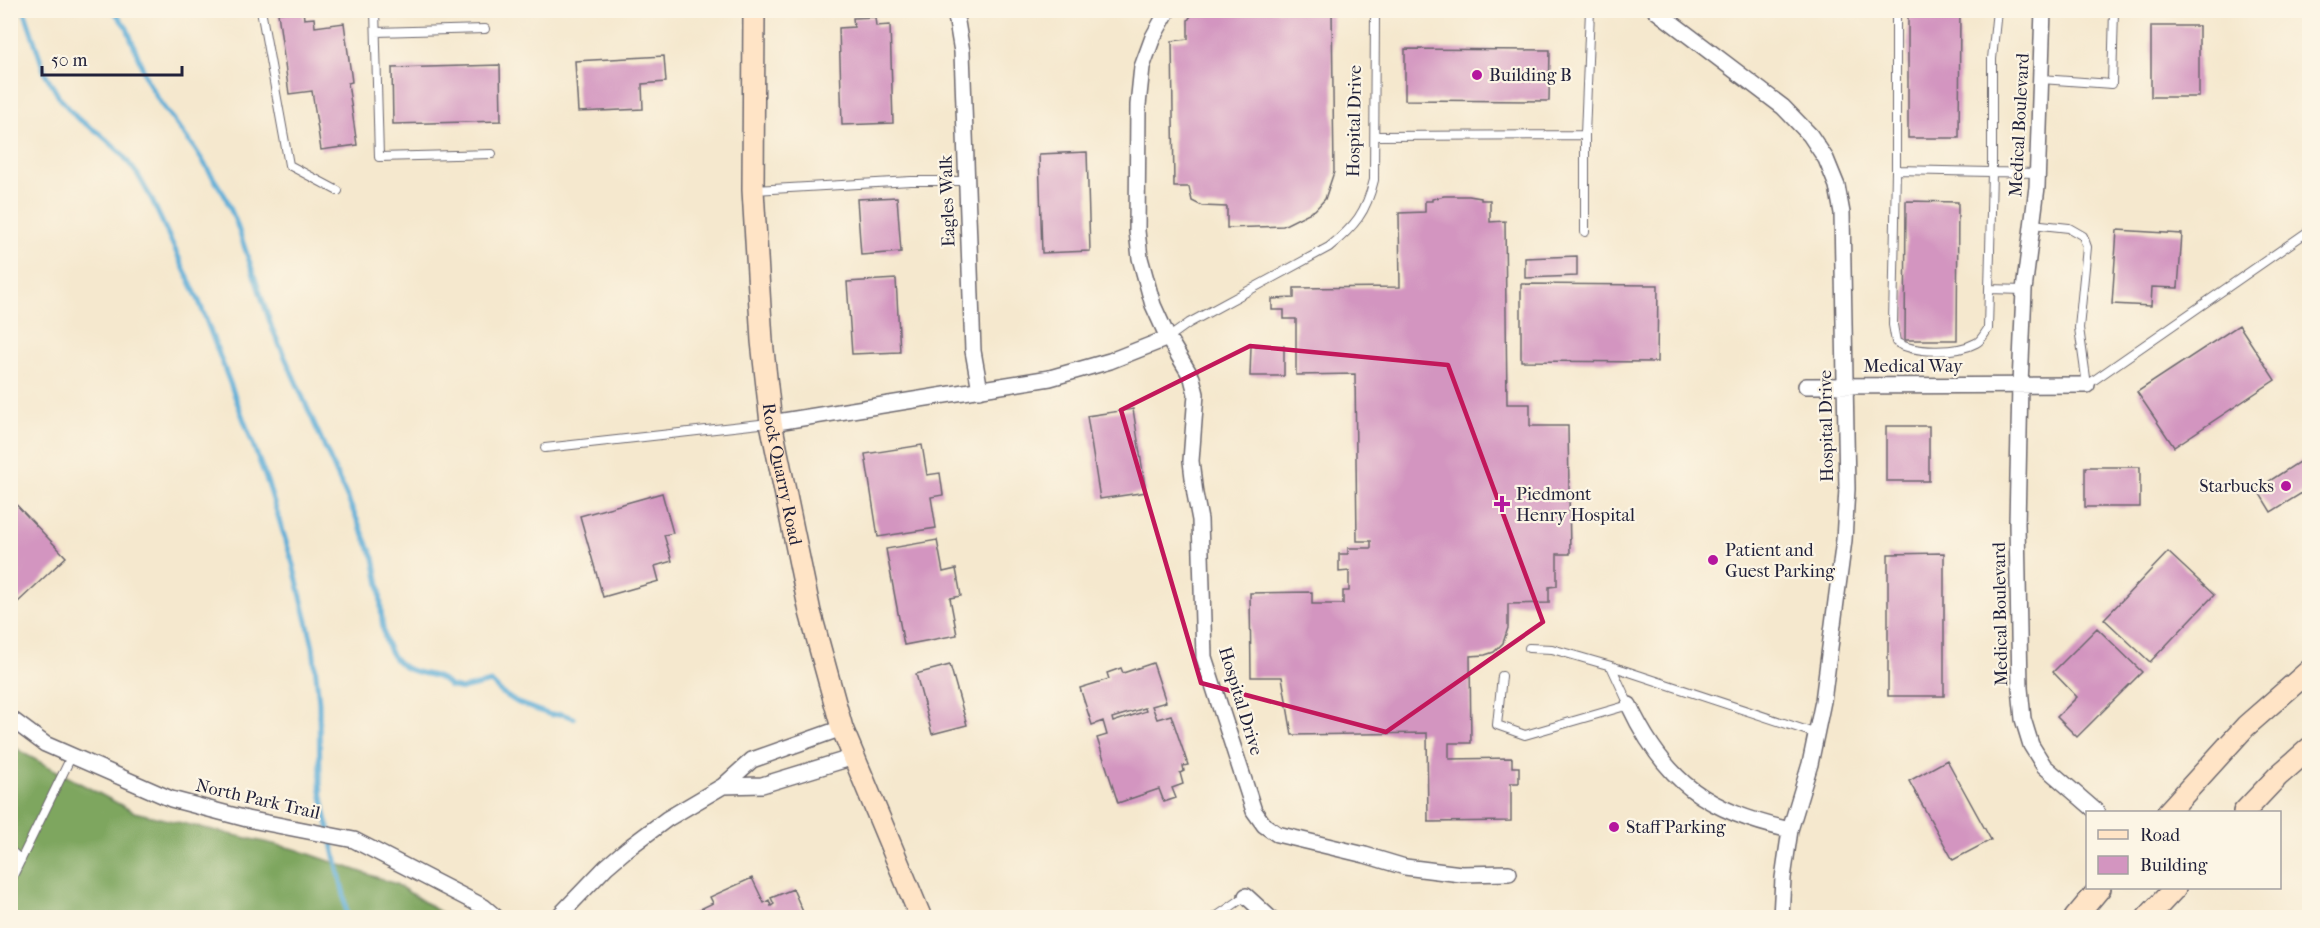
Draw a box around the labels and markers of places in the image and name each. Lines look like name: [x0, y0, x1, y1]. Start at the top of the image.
place label: Building B: [1489, 65, 1572, 86]
marker: Building B: [1470, 68, 1484, 82]
place label: Starbucks: [2199, 476, 2274, 497]
marker: Starbucks: [2279, 479, 2293, 493]
place label: Piedmont Henry Hospital: [1516, 484, 1635, 526]
marker: Piedmont Henry Hospital: [1493, 495, 1511, 513]
place label: Patient and Guest Parking: [1725, 540, 1835, 582]
marker: Patient and Guest Parking: [1706, 553, 1720, 567]
place label: Staff Parking: [1626, 817, 1726, 838]
marker: Staff Parking: [1607, 820, 1621, 834]

